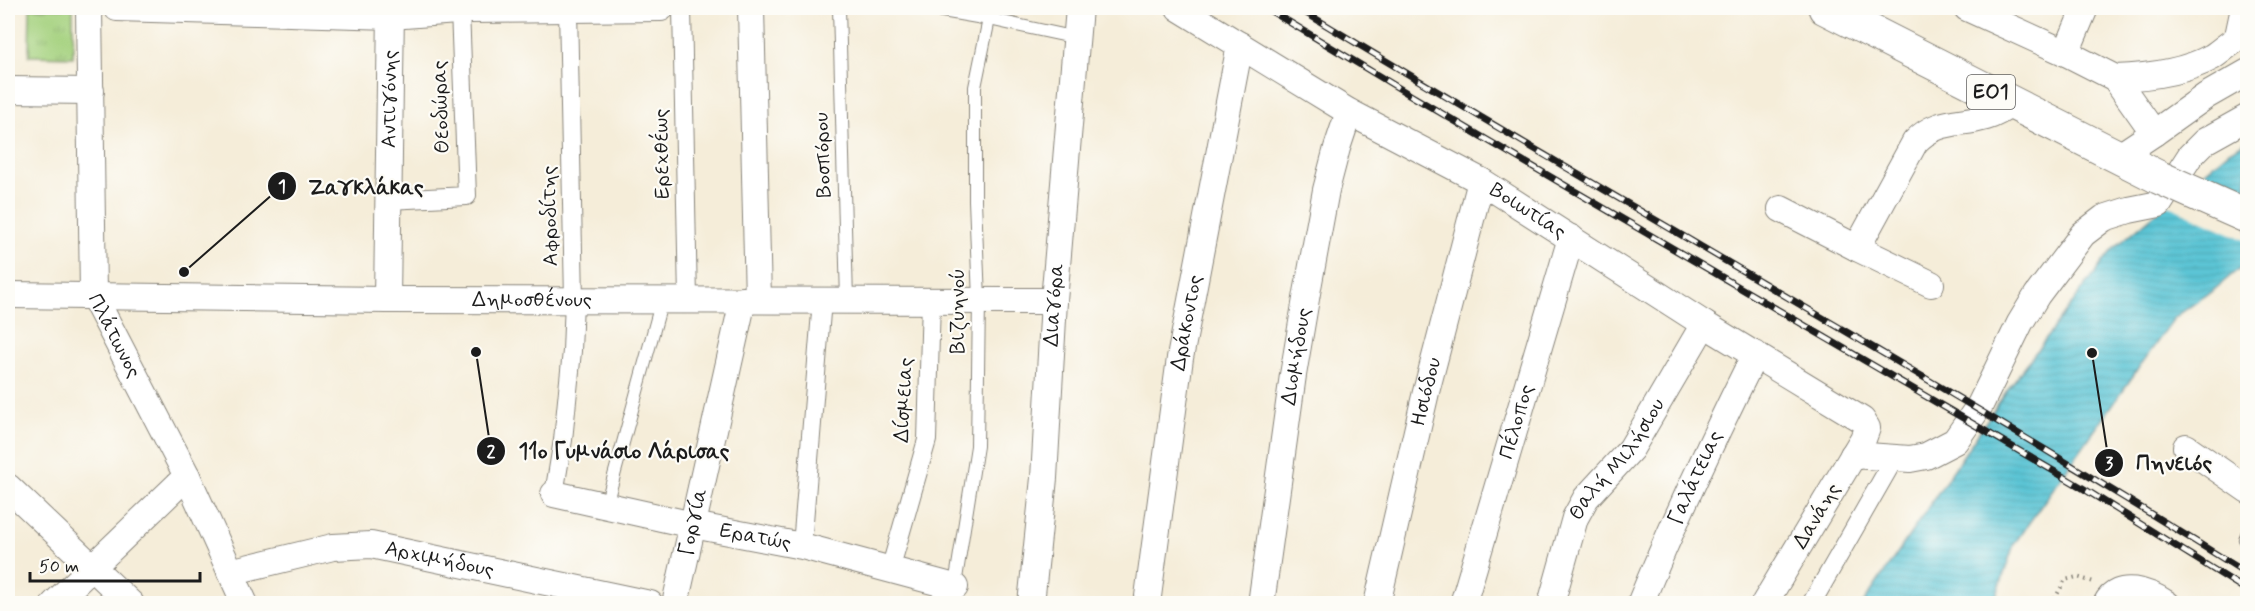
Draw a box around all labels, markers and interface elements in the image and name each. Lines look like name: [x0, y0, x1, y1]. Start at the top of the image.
street label: Αντιγόνης: [375, 50, 404, 148]
street label: Θεοδώρας: [425, 60, 457, 154]
road number: ΕΟ1: [1967, 75, 2015, 109]
street label: Ερεχθέως: [646, 109, 677, 199]
street label: Βοσπόρου: [808, 112, 838, 198]
street label: Αφροδίτης: [535, 165, 565, 267]
callout: Ζαγκλάκας: [267, 166, 436, 206]
text: Ζαγκλάκας: [308, 174, 424, 202]
text: 1: [278, 175, 286, 199]
street label: Βοιωτίας: [1484, 176, 1572, 246]
street label: Διαγόρα: [1037, 262, 1071, 348]
street label: Βιζυηνού: [944, 268, 972, 354]
street label: Δράκοντος: [1164, 272, 1210, 373]
street label: Δημοσθένους: [472, 285, 592, 314]
street label: Πλάτωνος: [81, 289, 148, 383]
street label: Διομήδους: [1275, 306, 1318, 407]
street label: Ησιόδου: [1405, 354, 1448, 429]
street label: Δίσμειας: [888, 357, 920, 443]
street label: Πέλοπος: [1492, 381, 1541, 462]
street label: Θαλή Μιλήσιου: [1562, 393, 1672, 525]
street label: Γαλάτειας: [1662, 426, 1730, 529]
callout: 11ο Γυμνάσιο Λάρισας: [476, 431, 741, 471]
text: 11ο Γυμνάσιο Λάρισας: [518, 438, 730, 466]
text: 2: [487, 440, 496, 464]
callout: Πηνειός: [2094, 443, 2224, 483]
text: Πηνειός: [2136, 450, 2212, 478]
text: 3: [2105, 452, 2114, 476]
street label: Δανάης: [1786, 478, 1848, 554]
street label: Γοργία: [672, 485, 714, 559]
street label: Ερατώς: [717, 516, 794, 558]
street label: Αρχιμήδους: [382, 534, 497, 585]
scale bar: [30, 545, 200, 583]
text: 50 m: [39, 555, 79, 579]

